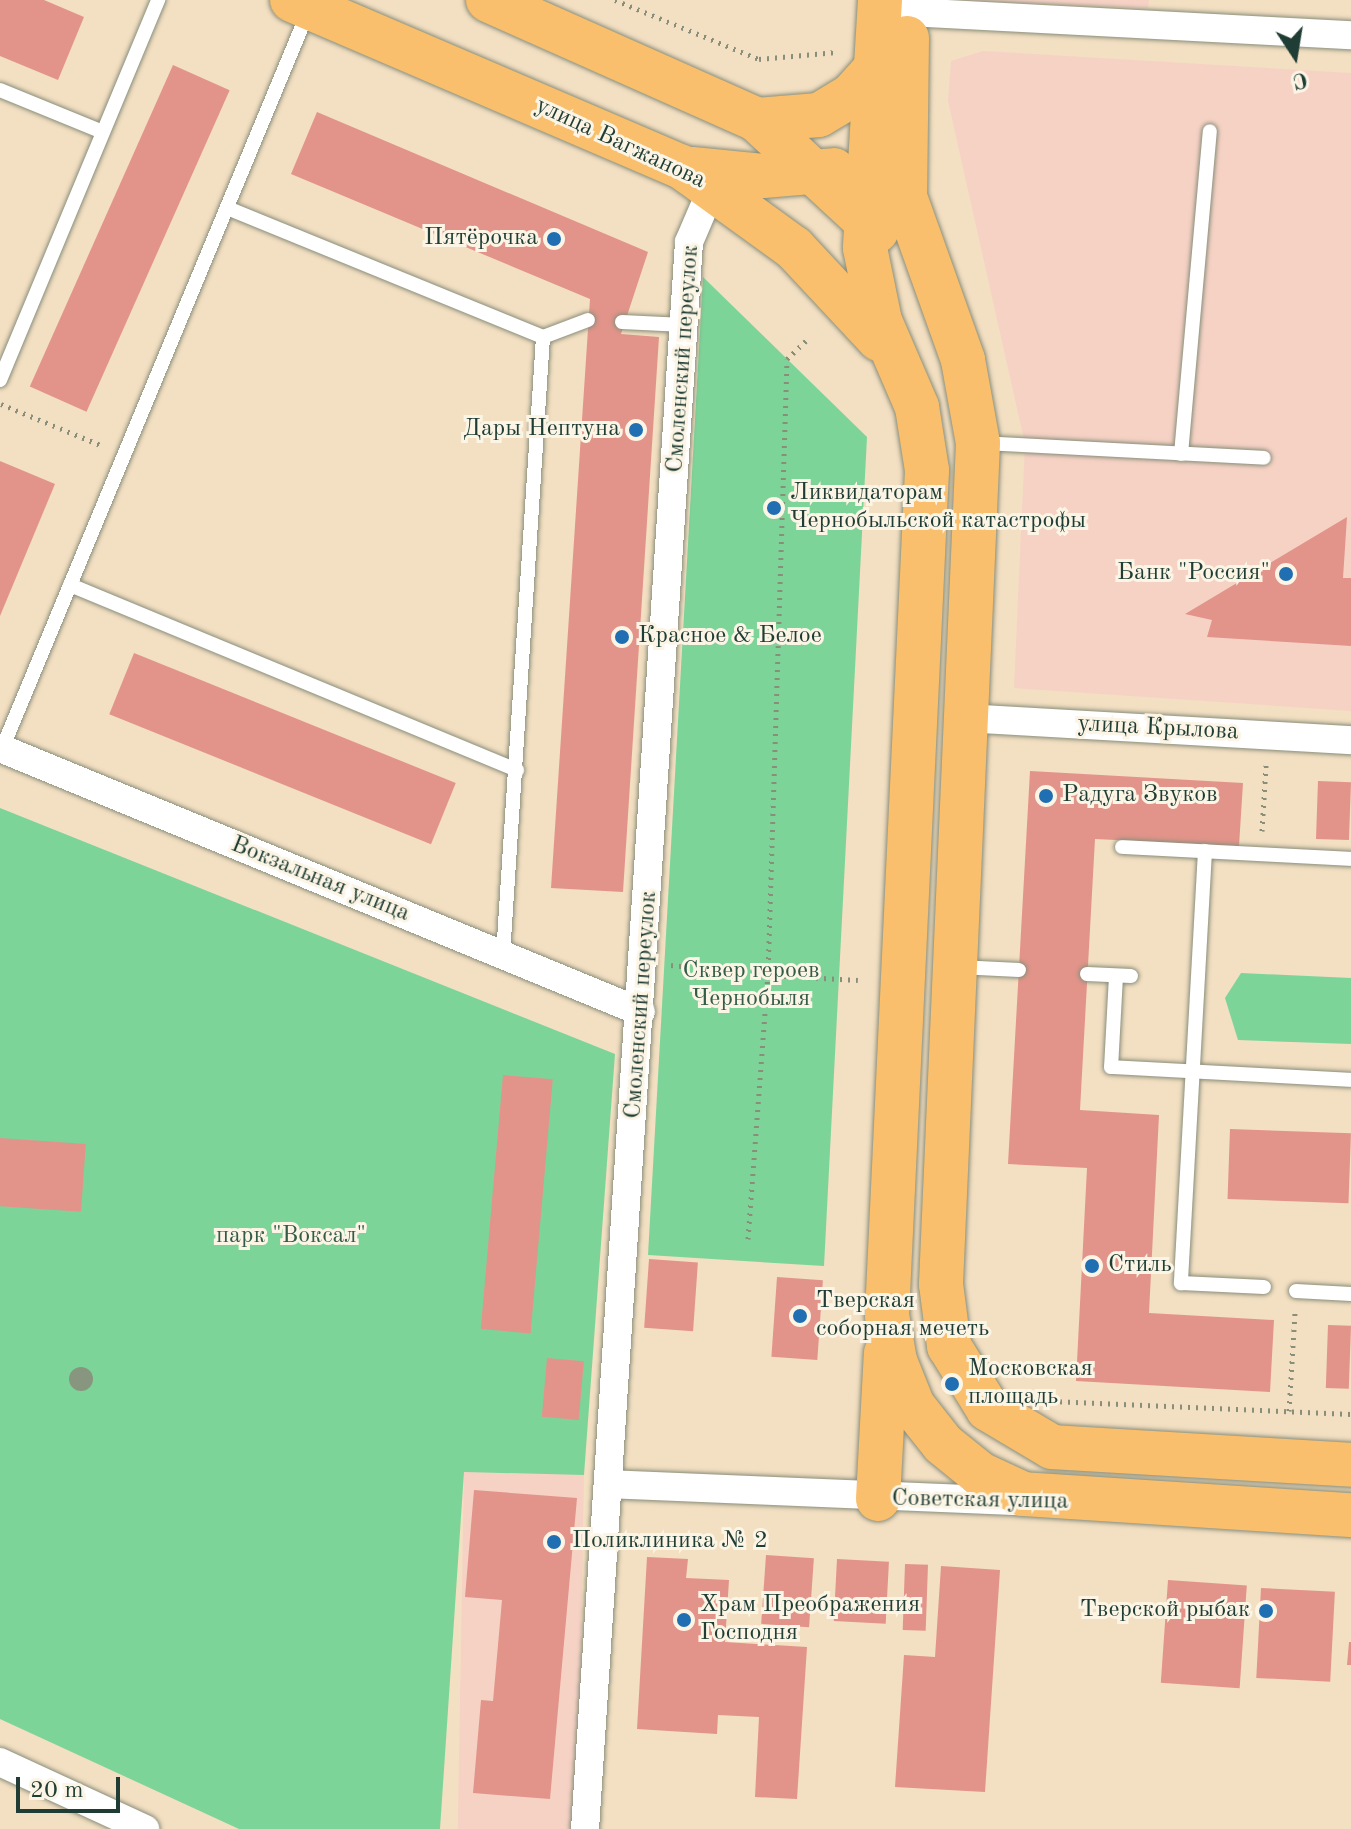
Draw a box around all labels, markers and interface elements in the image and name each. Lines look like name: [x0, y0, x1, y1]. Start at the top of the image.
north arrow: [1255, 16, 1335, 96]
text: С: [1291, 67, 1309, 92]
street label: улица Вагжанова: [530, 92, 710, 196]
place label: Пятёрочка: [424, 225, 538, 253]
marker: Пятёрочка: [545, 230, 563, 248]
street label: Смоленский переулок: [662, 244, 706, 474]
place label: Дары Нептуна: [463, 416, 620, 444]
marker: Дары Нептуна: [627, 421, 645, 439]
place label: Ликвидаторам Чернобыльской катастрофы: [790, 480, 1086, 536]
marker: Ликвидаторам Чернобыльской катастрофы: [765, 499, 783, 517]
place label: Банк "Россия": [1117, 560, 1270, 588]
marker: Банк "Россия": [1277, 565, 1295, 583]
place label: Красное & Белое: [638, 623, 822, 651]
marker: Красное & Белое: [613, 628, 631, 646]
street label: улица Крылова: [1077, 710, 1239, 748]
place label: Радуга Звуков: [1062, 782, 1218, 810]
marker: Радуга Звуков: [1037, 787, 1055, 805]
street label: Вокзальная улица: [226, 831, 414, 929]
street label: Смоленский переулок: [620, 890, 664, 1120]
park label: Сквер героев Чернобыля: [683, 958, 819, 1014]
park label: парк "Воксал": [216, 1223, 366, 1251]
place label: Стиль: [1108, 1252, 1172, 1280]
marker: Стиль: [1083, 1257, 1101, 1275]
place label: Тверская соборная мечеть: [816, 1288, 989, 1344]
marker: Тверская соборная мечеть: [791, 1307, 809, 1325]
place label: Московская площадь: [968, 1356, 1093, 1412]
marker: Московская площадь: [943, 1375, 961, 1393]
street label: Советская улица: [891, 1485, 1069, 1517]
place label: Поликлиника № 2: [572, 1528, 768, 1556]
marker: Поликлиника № 2: [543, 1531, 565, 1553]
place label: Храм Преображения Господня: [700, 1592, 920, 1648]
place label: Тверской рыбак: [1080, 1597, 1250, 1625]
marker: Тверской рыбак: [1257, 1602, 1275, 1620]
marker: Храм Преображения Господня: [675, 1611, 693, 1629]
scale bar: [20, 1761, 124, 1811]
text: 20 m: [30, 1779, 84, 1803]

